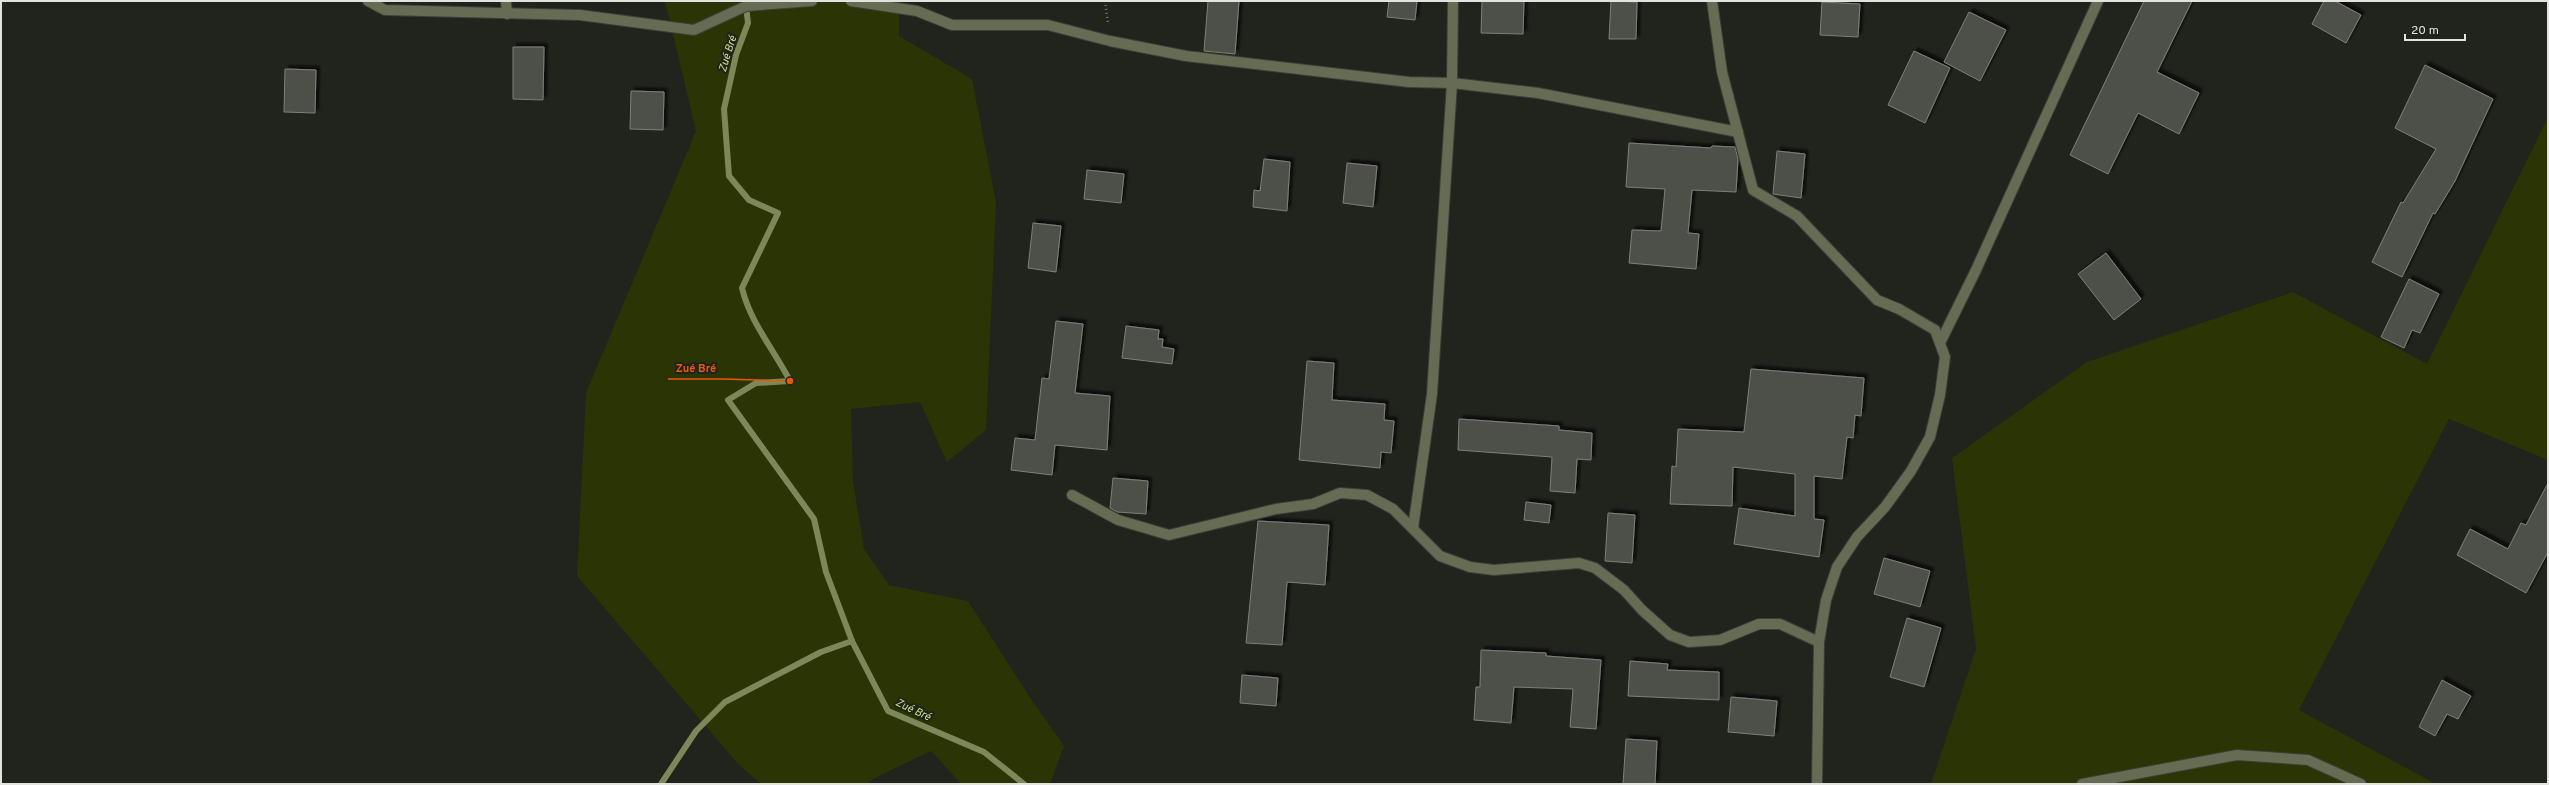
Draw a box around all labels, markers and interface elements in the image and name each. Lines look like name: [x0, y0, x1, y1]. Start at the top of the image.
scale bar: [2405, 16, 2465, 42]
text: 20 m: [2411, 23, 2439, 39]
water label: Zué Bré: [716, 33, 741, 74]
callout: Zué Bré: [668, 356, 724, 379]
text: Zué Bré: [676, 362, 716, 376]
water label: Zué Bré: [893, 696, 934, 725]

